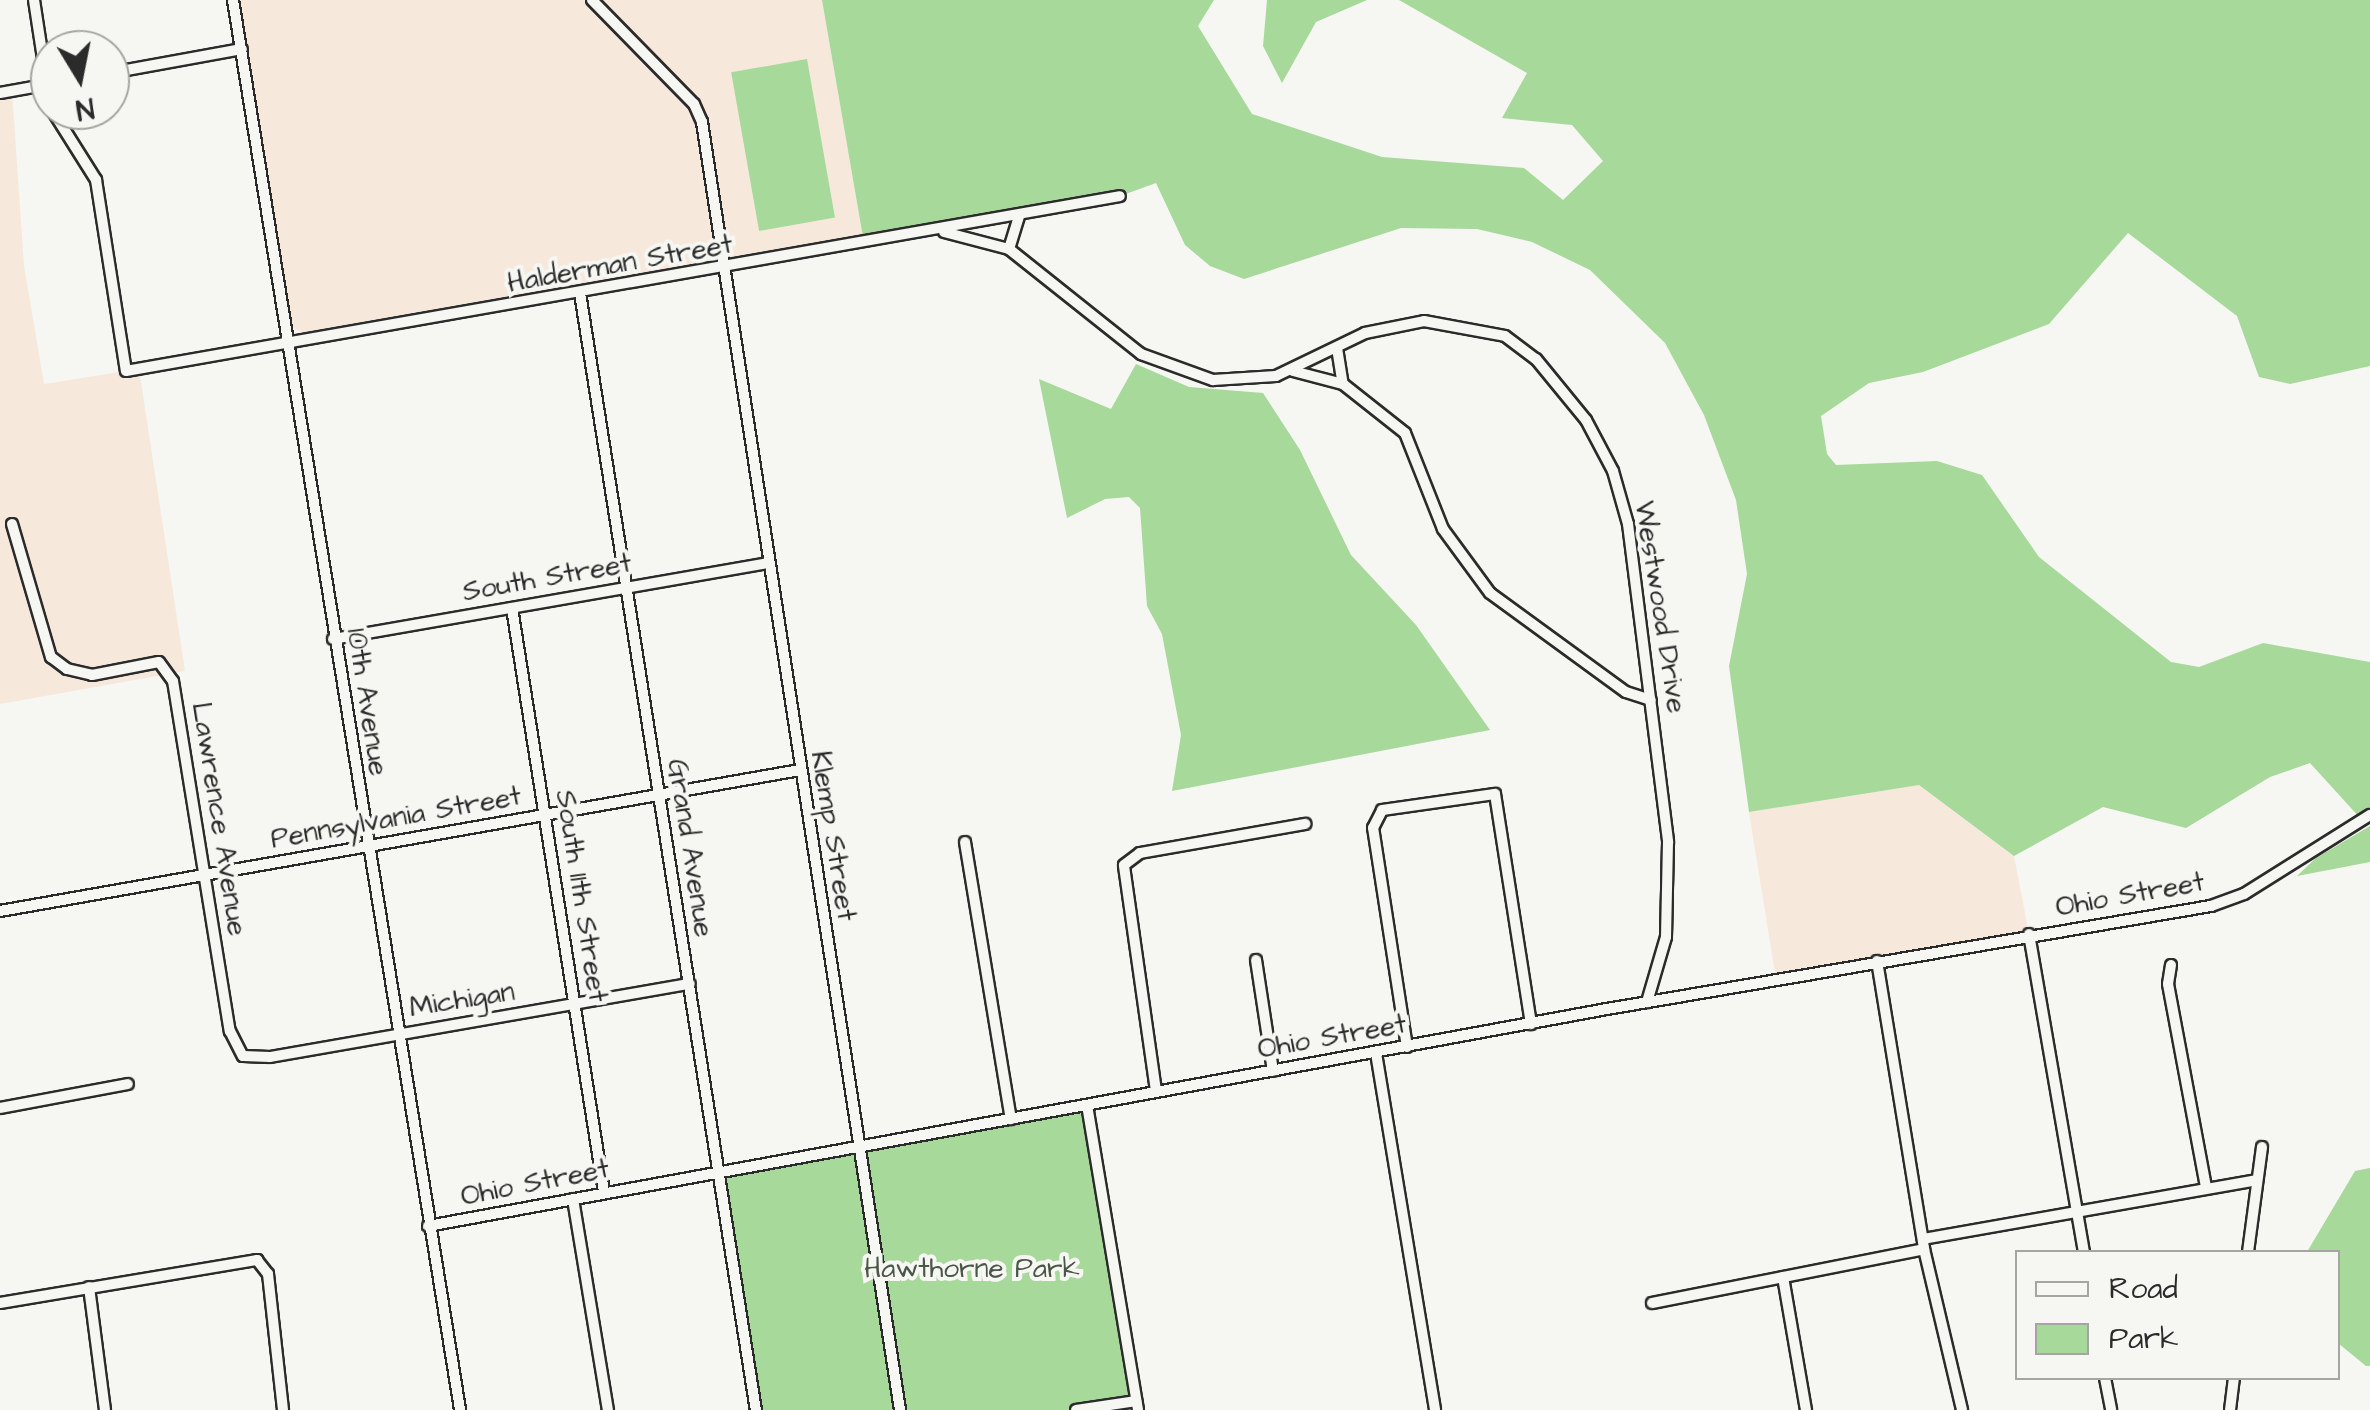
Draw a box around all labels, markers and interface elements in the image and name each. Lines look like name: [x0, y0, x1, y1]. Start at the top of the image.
north arrow: [30, 30, 130, 130]
text: N: [73, 87, 97, 129]
street label: Halderman Street: [505, 228, 735, 300]
street label: Westwood Drive: [1627, 499, 1693, 715]
street label: South Street: [460, 547, 634, 609]
street label: 10th Avenue: [339, 626, 395, 778]
street label: Lawrence Avenue: [184, 700, 254, 938]
street label: Klemp Street: [803, 749, 863, 923]
street label: Grand Avenue: [659, 757, 721, 939]
street label: Pennsylvania Street: [268, 779, 524, 857]
street label: South 11th Street: [548, 788, 614, 1004]
street label: Ohio Street: [2053, 865, 2207, 925]
street label: Michigan: [407, 975, 517, 1025]
street label: Ohio Street: [1255, 1007, 1409, 1067]
street label: Ohio Street: [458, 1152, 612, 1214]
legend: [2015, 1250, 2340, 1380]
park label: Hawthorne Park: [864, 1252, 1080, 1286]
text: Road: [2109, 1268, 2178, 1310]
text: Park: [2109, 1318, 2178, 1360]

